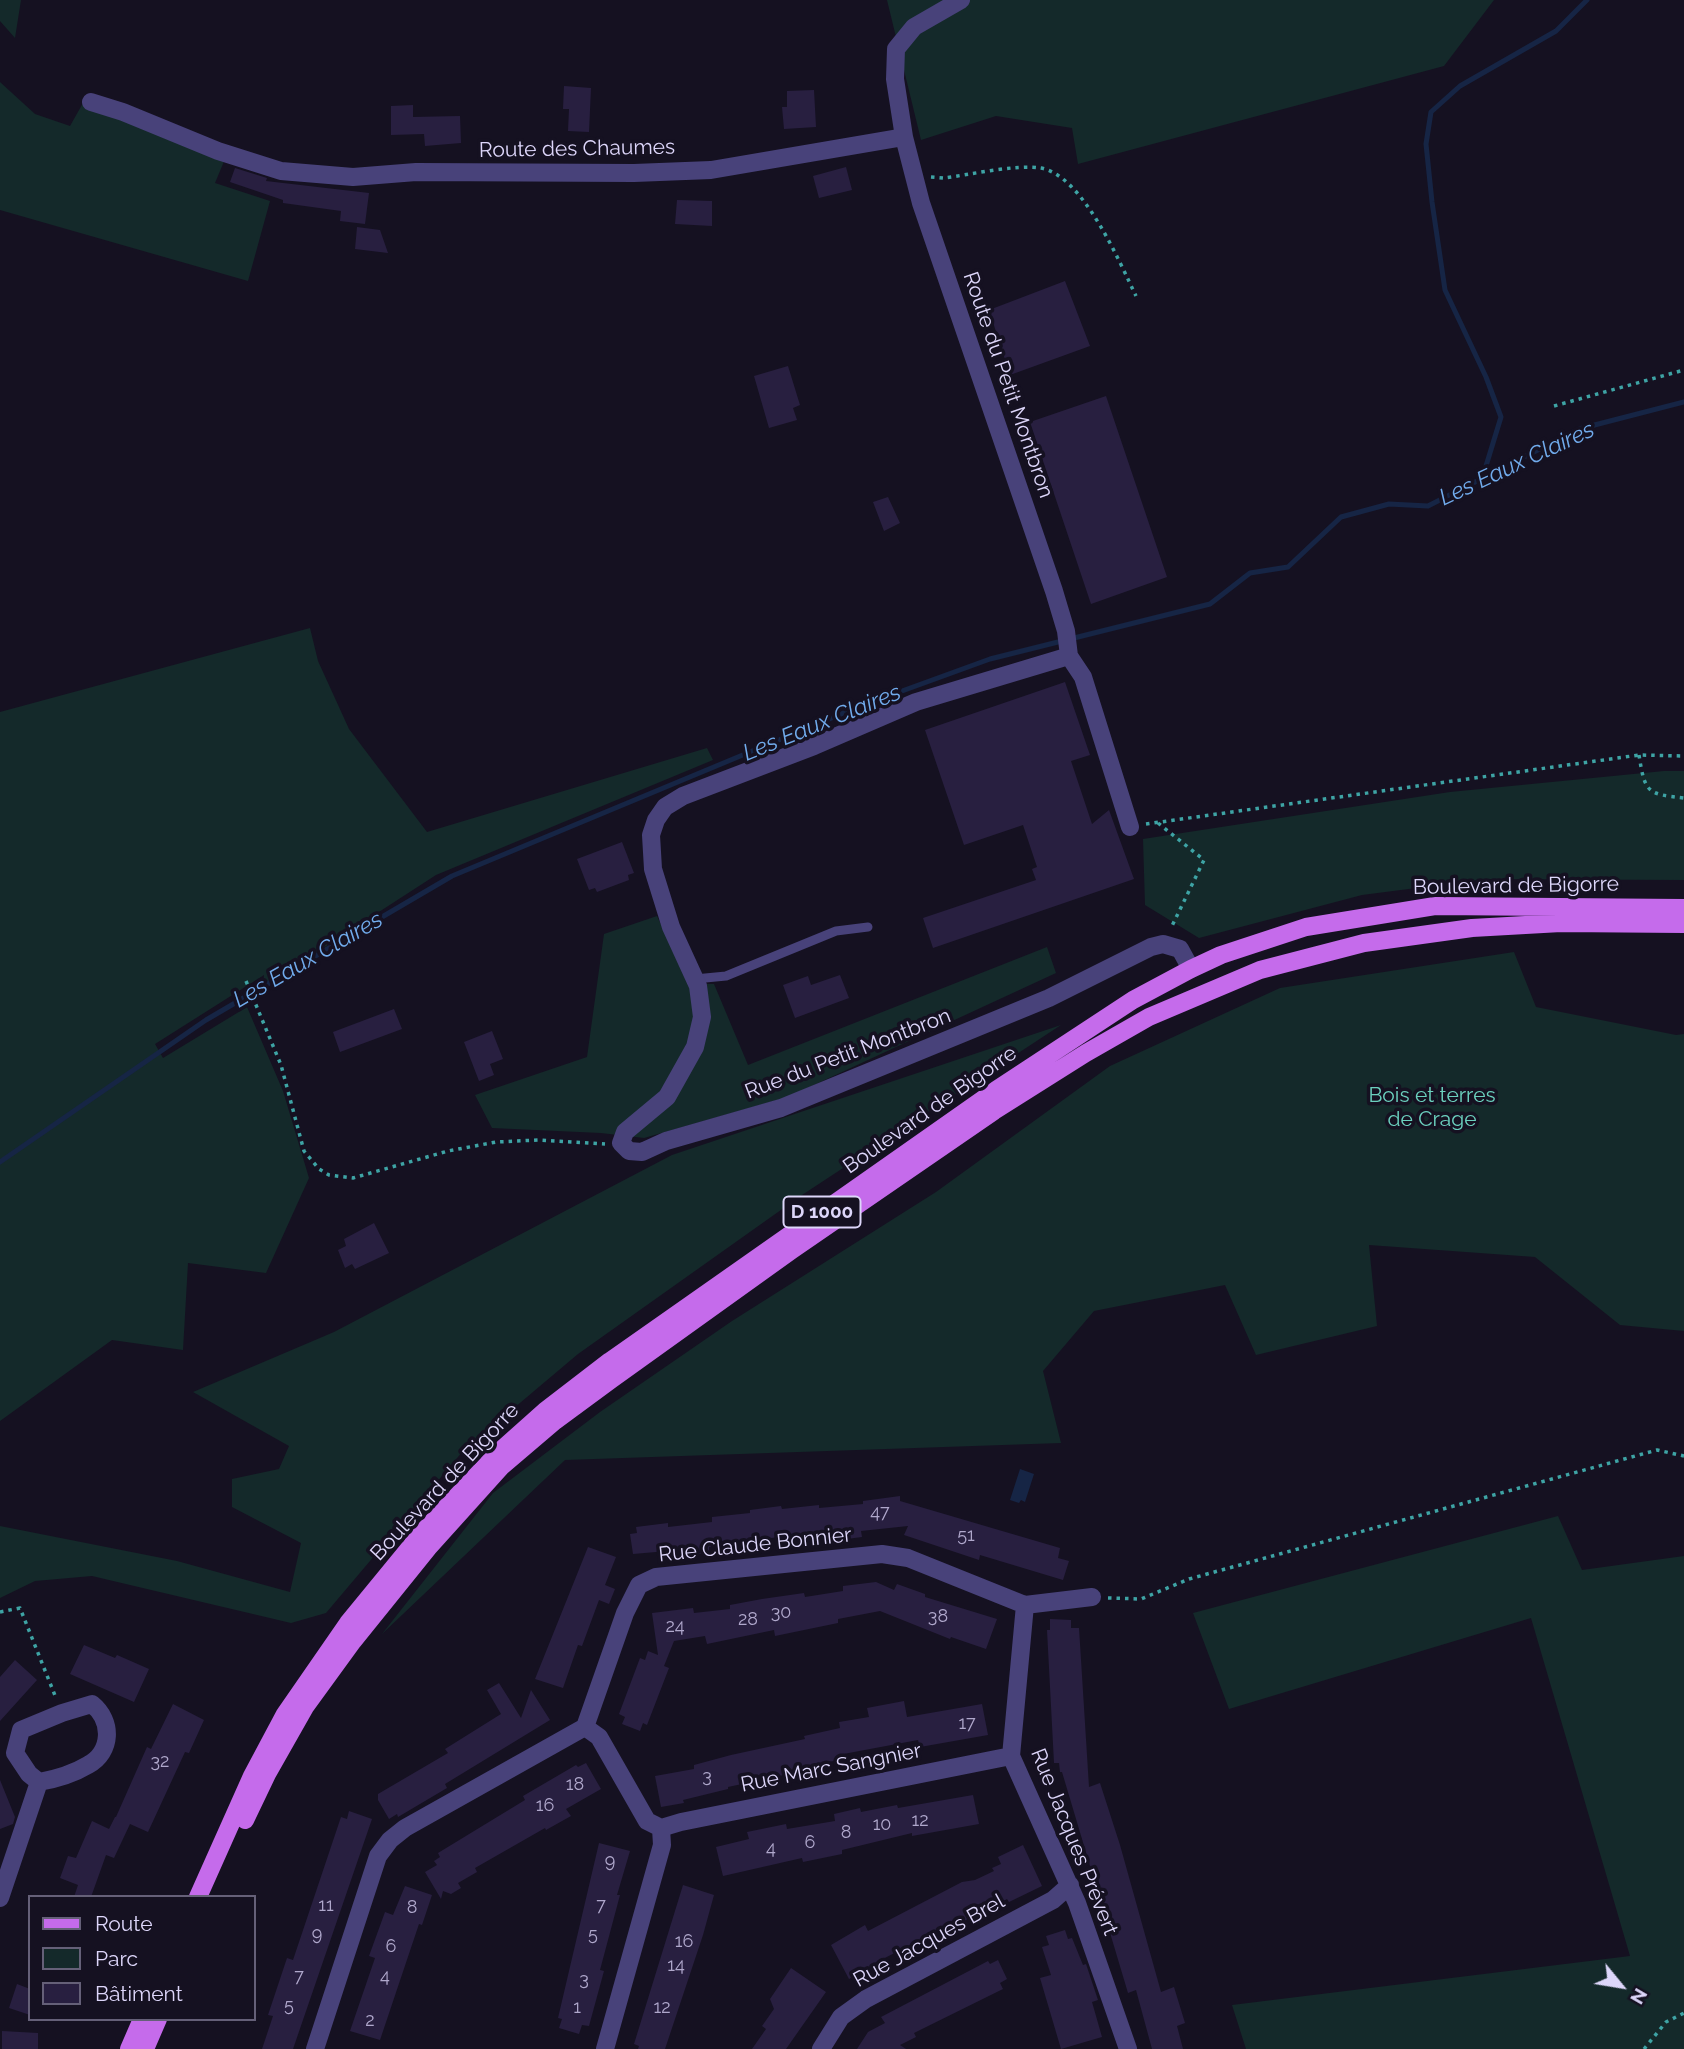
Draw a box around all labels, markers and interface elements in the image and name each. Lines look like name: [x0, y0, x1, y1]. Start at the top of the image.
street label: Route des Chaumes: [479, 135, 675, 163]
street label: Route du Petit Montbron: [957, 269, 1059, 501]
water label: Les Eaux Claires: [1435, 416, 1599, 512]
water label: Les Eaux Claires: [739, 679, 905, 767]
street label: Boulevard de Bigorre: [1413, 872, 1619, 900]
water label: Les Eaux Claires: [228, 906, 388, 1014]
street label: Rue du Petit Montbron: [742, 1003, 954, 1105]
street label: Boulevard de Bigorre: [838, 1041, 1022, 1179]
park label: Bois et terres de Crage: [1368, 1083, 1496, 1133]
road number: D 1000: [784, 1196, 860, 1228]
street label: Boulevard de Bigorre: [366, 1398, 524, 1566]
house number: 47: [870, 1502, 890, 1524]
street label: Rue Claude Bonnier: [657, 1522, 853, 1568]
house number: 51: [957, 1525, 975, 1547]
house number: 30: [771, 1602, 791, 1624]
house number: 38: [928, 1606, 948, 1628]
house number: 28: [738, 1609, 758, 1631]
house number: 24: [665, 1616, 685, 1638]
house number: 17: [958, 1713, 976, 1735]
street label: Rue Marc Sangnier: [739, 1738, 923, 1798]
street label: Rue Jacques Prévert: [1025, 1745, 1123, 1939]
house number: 32: [151, 1751, 169, 1773]
house number: 3: [702, 1766, 712, 1788]
house number: 18: [566, 1774, 584, 1796]
house number: 16: [536, 1795, 554, 1817]
house number: 12: [911, 1810, 929, 1832]
house number: 10: [873, 1814, 891, 1836]
house number: 8: [841, 1822, 851, 1844]
house number: 6: [805, 1832, 815, 1854]
house number: 4: [766, 1838, 776, 1860]
house number: 9: [605, 1851, 615, 1873]
street label: Rue Jacques Brel: [849, 1889, 1009, 1993]
legend: [28, 1895, 256, 2021]
house number: 11: [318, 1895, 334, 1917]
house number: 7: [596, 1895, 606, 1917]
house number: 8: [407, 1897, 417, 1919]
text: Route: [95, 1911, 153, 1936]
house number: 9: [312, 1924, 322, 1946]
house number: 5: [588, 1924, 598, 1946]
house number: 16: [675, 1931, 693, 1953]
house number: 6: [386, 1936, 396, 1958]
text: Parc: [95, 1946, 138, 1971]
north arrow: [1586, 1951, 1656, 2021]
house number: 14: [667, 1955, 685, 1977]
house number: 7: [294, 1966, 304, 1988]
house number: 4: [380, 1966, 390, 1988]
house number: 3: [579, 1969, 589, 1991]
text: Bâtiment: [95, 1981, 183, 2006]
text: N: [1626, 1985, 1652, 2008]
house number: 5: [284, 1995, 294, 2017]
house number: 1: [573, 1997, 581, 2019]
house number: 12: [653, 1997, 671, 2019]
house number: 2: [365, 2010, 375, 2032]

